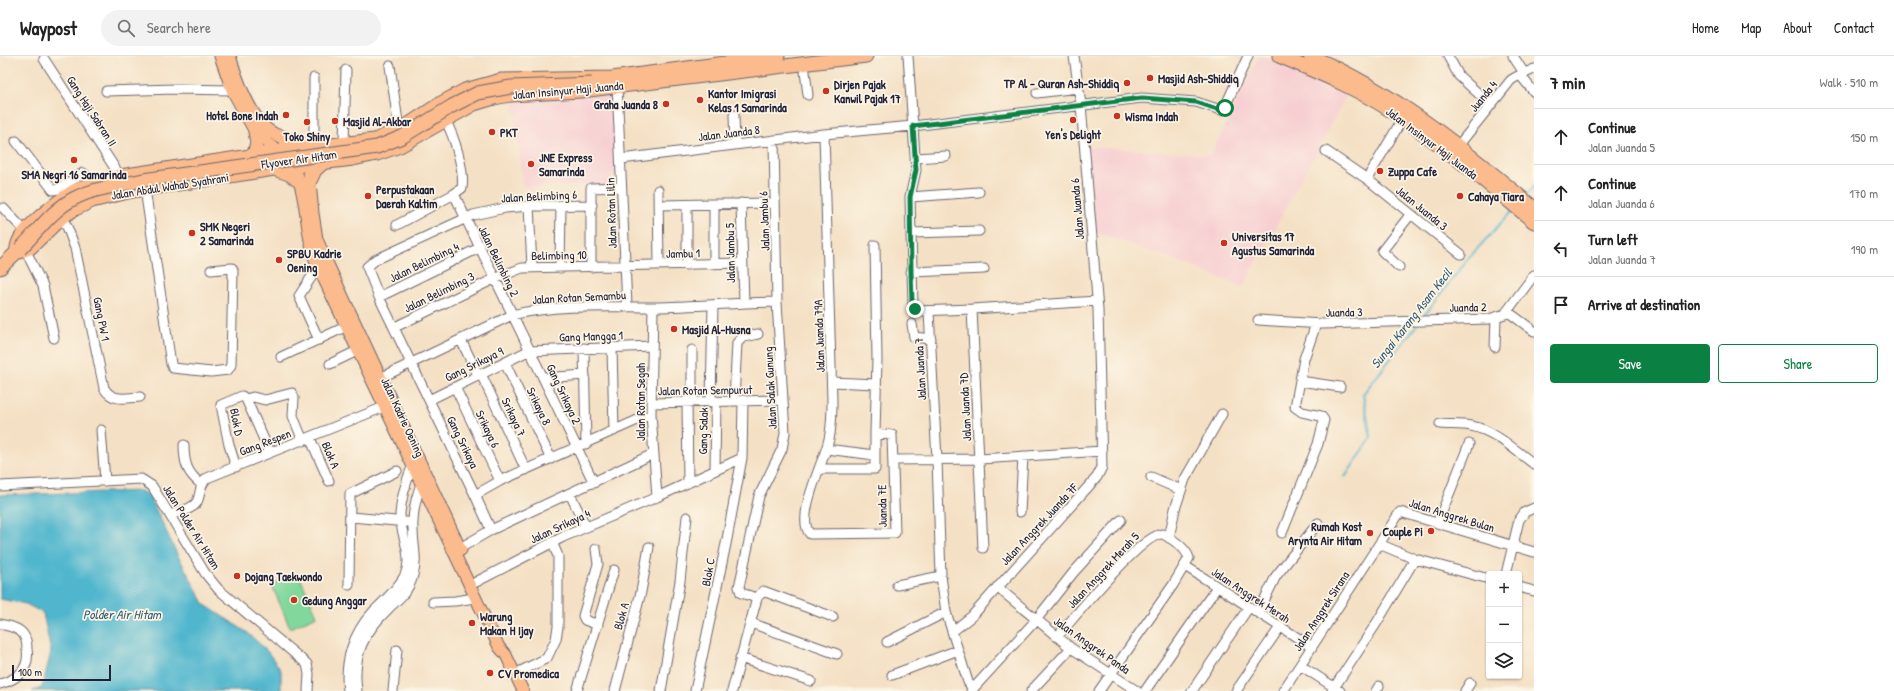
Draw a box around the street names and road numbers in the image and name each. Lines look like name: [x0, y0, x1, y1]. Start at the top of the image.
street label: Gang Haji Sabran II: [63, 72, 121, 150]
street label: Juanda 4: [1465, 76, 1501, 115]
street label: Jalan Insinyur Haji Juanda: [512, 77, 624, 103]
street label: Jalan Insinyur Haji Juanda: [1383, 103, 1482, 183]
street label: Jalan Juanda 8: [697, 121, 761, 145]
street label: Flyover Air Hitam: [259, 145, 338, 173]
street label: Jalan Abdul Wahab Syahrani: [110, 168, 230, 204]
street label: Jalan Rotan Lilin: [601, 177, 621, 249]
street label: Jalan Juanda 6: [1066, 177, 1088, 240]
street label: Jalan Juanda 3: [1393, 182, 1451, 234]
street label: Jalan Belimbing 6: [501, 186, 578, 206]
street label: Jalan Jambu 6: [754, 191, 774, 251]
street label: Jalan Belimbing 2: [475, 223, 524, 300]
street label: Jalan Jambu 5: [721, 223, 739, 283]
street label: Jalan Belimbing 4: [386, 238, 462, 286]
street label: Jambu 1: [666, 244, 700, 262]
street label: Belimbing 10: [531, 246, 587, 264]
street label: Jalan Belimbing 3: [401, 268, 477, 316]
street label: Jalan Rotan Semambu: [532, 286, 626, 308]
street label: Gang PW 1: [89, 296, 115, 342]
street label: Juanda 2: [1449, 298, 1487, 316]
street label: Jalan Juanda 79A: [809, 299, 829, 373]
street label: Juanda 3: [1325, 303, 1363, 321]
street label: Gang Mangga 1: [559, 326, 623, 346]
street label: Jalan Juanda 7: [910, 337, 930, 401]
street label: Gang Srikaya 9: [442, 342, 507, 386]
street label: Jalan Salak Gunung: [759, 346, 781, 430]
street label: Gang Srikaya 2: [543, 361, 586, 427]
street label: Jalan Rotan Segah: [632, 363, 649, 441]
street label: Jalan Juanda 7D: [955, 372, 975, 442]
street label: Jalan Kadrie Oening: [377, 374, 429, 460]
street label: Jalan Rotan Sempurut: [658, 381, 753, 399]
street label: Srikaya 8: [523, 384, 555, 428]
street label: Srikaya 7: [498, 395, 530, 439]
street label: Blok D: [226, 407, 248, 437]
street label: Srikaya 6: [472, 407, 504, 451]
street label: Gang Salak: [694, 407, 712, 455]
street label: Gang Srikaya: [443, 413, 483, 471]
street label: Gang Respen: [237, 424, 293, 460]
street label: Blok A: [318, 439, 344, 471]
street label: Jalan Anggrek Juanda 7F: [997, 479, 1082, 569]
street label: Jalan Polder Air Hitam: [159, 481, 225, 573]
street label: Juanda 7E: [873, 484, 891, 528]
street label: Jalan Anggrek Bulan: [1407, 494, 1497, 536]
street label: Jalan Srikaya 4: [527, 504, 593, 547]
street label: Jalan Anggrek Merah 5: [1063, 528, 1143, 612]
street label: Blok C: [697, 556, 719, 588]
street label: Jalan Anggrek Merah: [1208, 563, 1294, 627]
street label: Jalan Anggrek Sirana: [1289, 568, 1353, 654]
street label: Blok A: [609, 600, 633, 632]
street label: Jalan Anggrek Panda: [1050, 612, 1134, 678]

